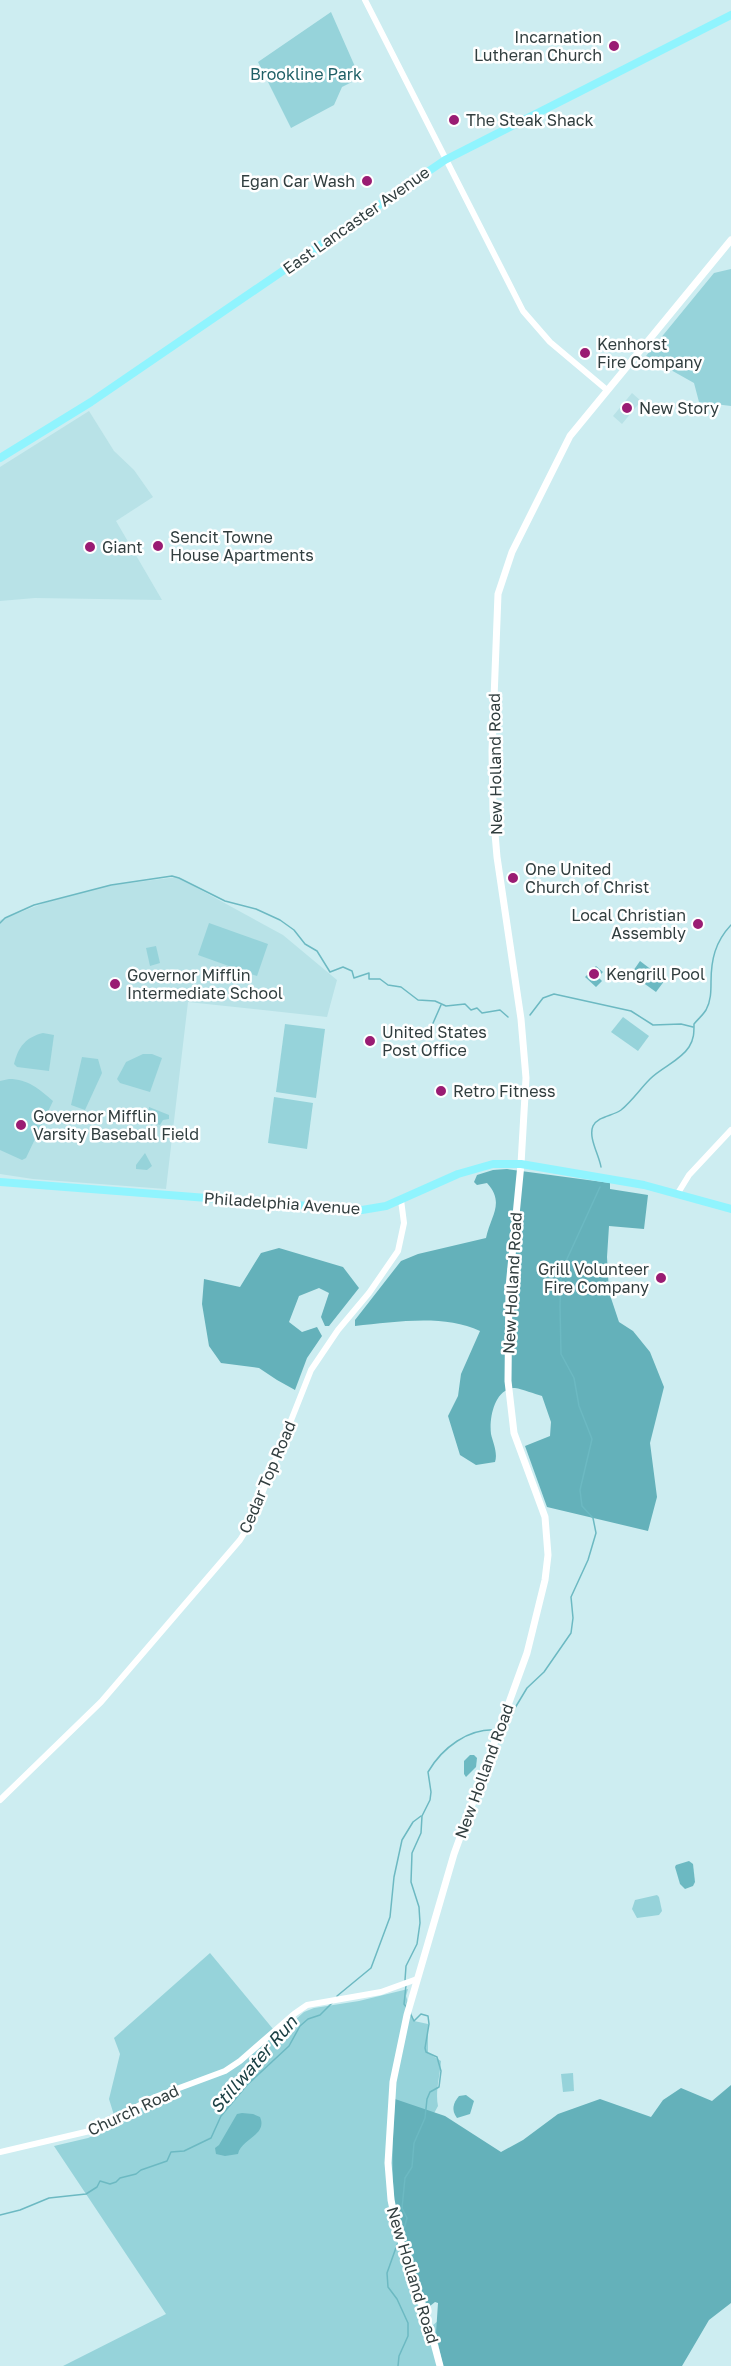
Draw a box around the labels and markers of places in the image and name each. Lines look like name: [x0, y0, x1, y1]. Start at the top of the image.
place label: Incarnation Lutheran Church: [474, 27, 602, 65]
marker: Incarnation Lutheran Church: [607, 39, 621, 53]
place label: The Steak Shack: [466, 110, 594, 130]
marker: The Steak Shack: [447, 113, 461, 127]
place label: Egan Car Wash: [240, 171, 355, 191]
marker: Egan Car Wash: [360, 174, 374, 188]
place label: Kenhorst Fire Company: [597, 334, 702, 372]
marker: Kenhorst Fire Company: [578, 346, 592, 360]
place label: New Story: [639, 398, 719, 418]
marker: New Story: [620, 401, 634, 415]
place label: Sencit Towne House Apartments: [170, 527, 314, 565]
place label: Giant: [102, 537, 143, 557]
marker: Sencit Towne House Apartments: [151, 539, 165, 553]
marker: Giant: [83, 540, 97, 554]
place label: One United Church of Christ: [525, 859, 649, 897]
marker: One United Church of Christ: [506, 871, 520, 885]
place label: Local Christian Assembly: [571, 905, 686, 943]
marker: Local Christian Assembly: [691, 917, 705, 931]
place label: Kengrill Pool: [606, 964, 705, 984]
place label: Governor Mifflin Intermediate School: [127, 965, 283, 1003]
marker: Kengrill Pool: [587, 967, 601, 981]
marker: Governor Mifflin Intermediate School: [108, 977, 122, 991]
place label: United States Post Office: [382, 1022, 487, 1060]
marker: United States Post Office: [363, 1034, 377, 1048]
place label: Retro Fitness: [453, 1081, 555, 1101]
marker: Retro Fitness: [434, 1084, 448, 1098]
place label: Governor Mifflin Varsity Baseball Field: [33, 1106, 199, 1144]
marker: Governor Mifflin Varsity Baseball Field: [14, 1118, 28, 1132]
place label: Grill Volunteer Fire Company: [538, 1259, 649, 1297]
marker: Grill Volunteer Fire Company: [654, 1271, 668, 1285]

